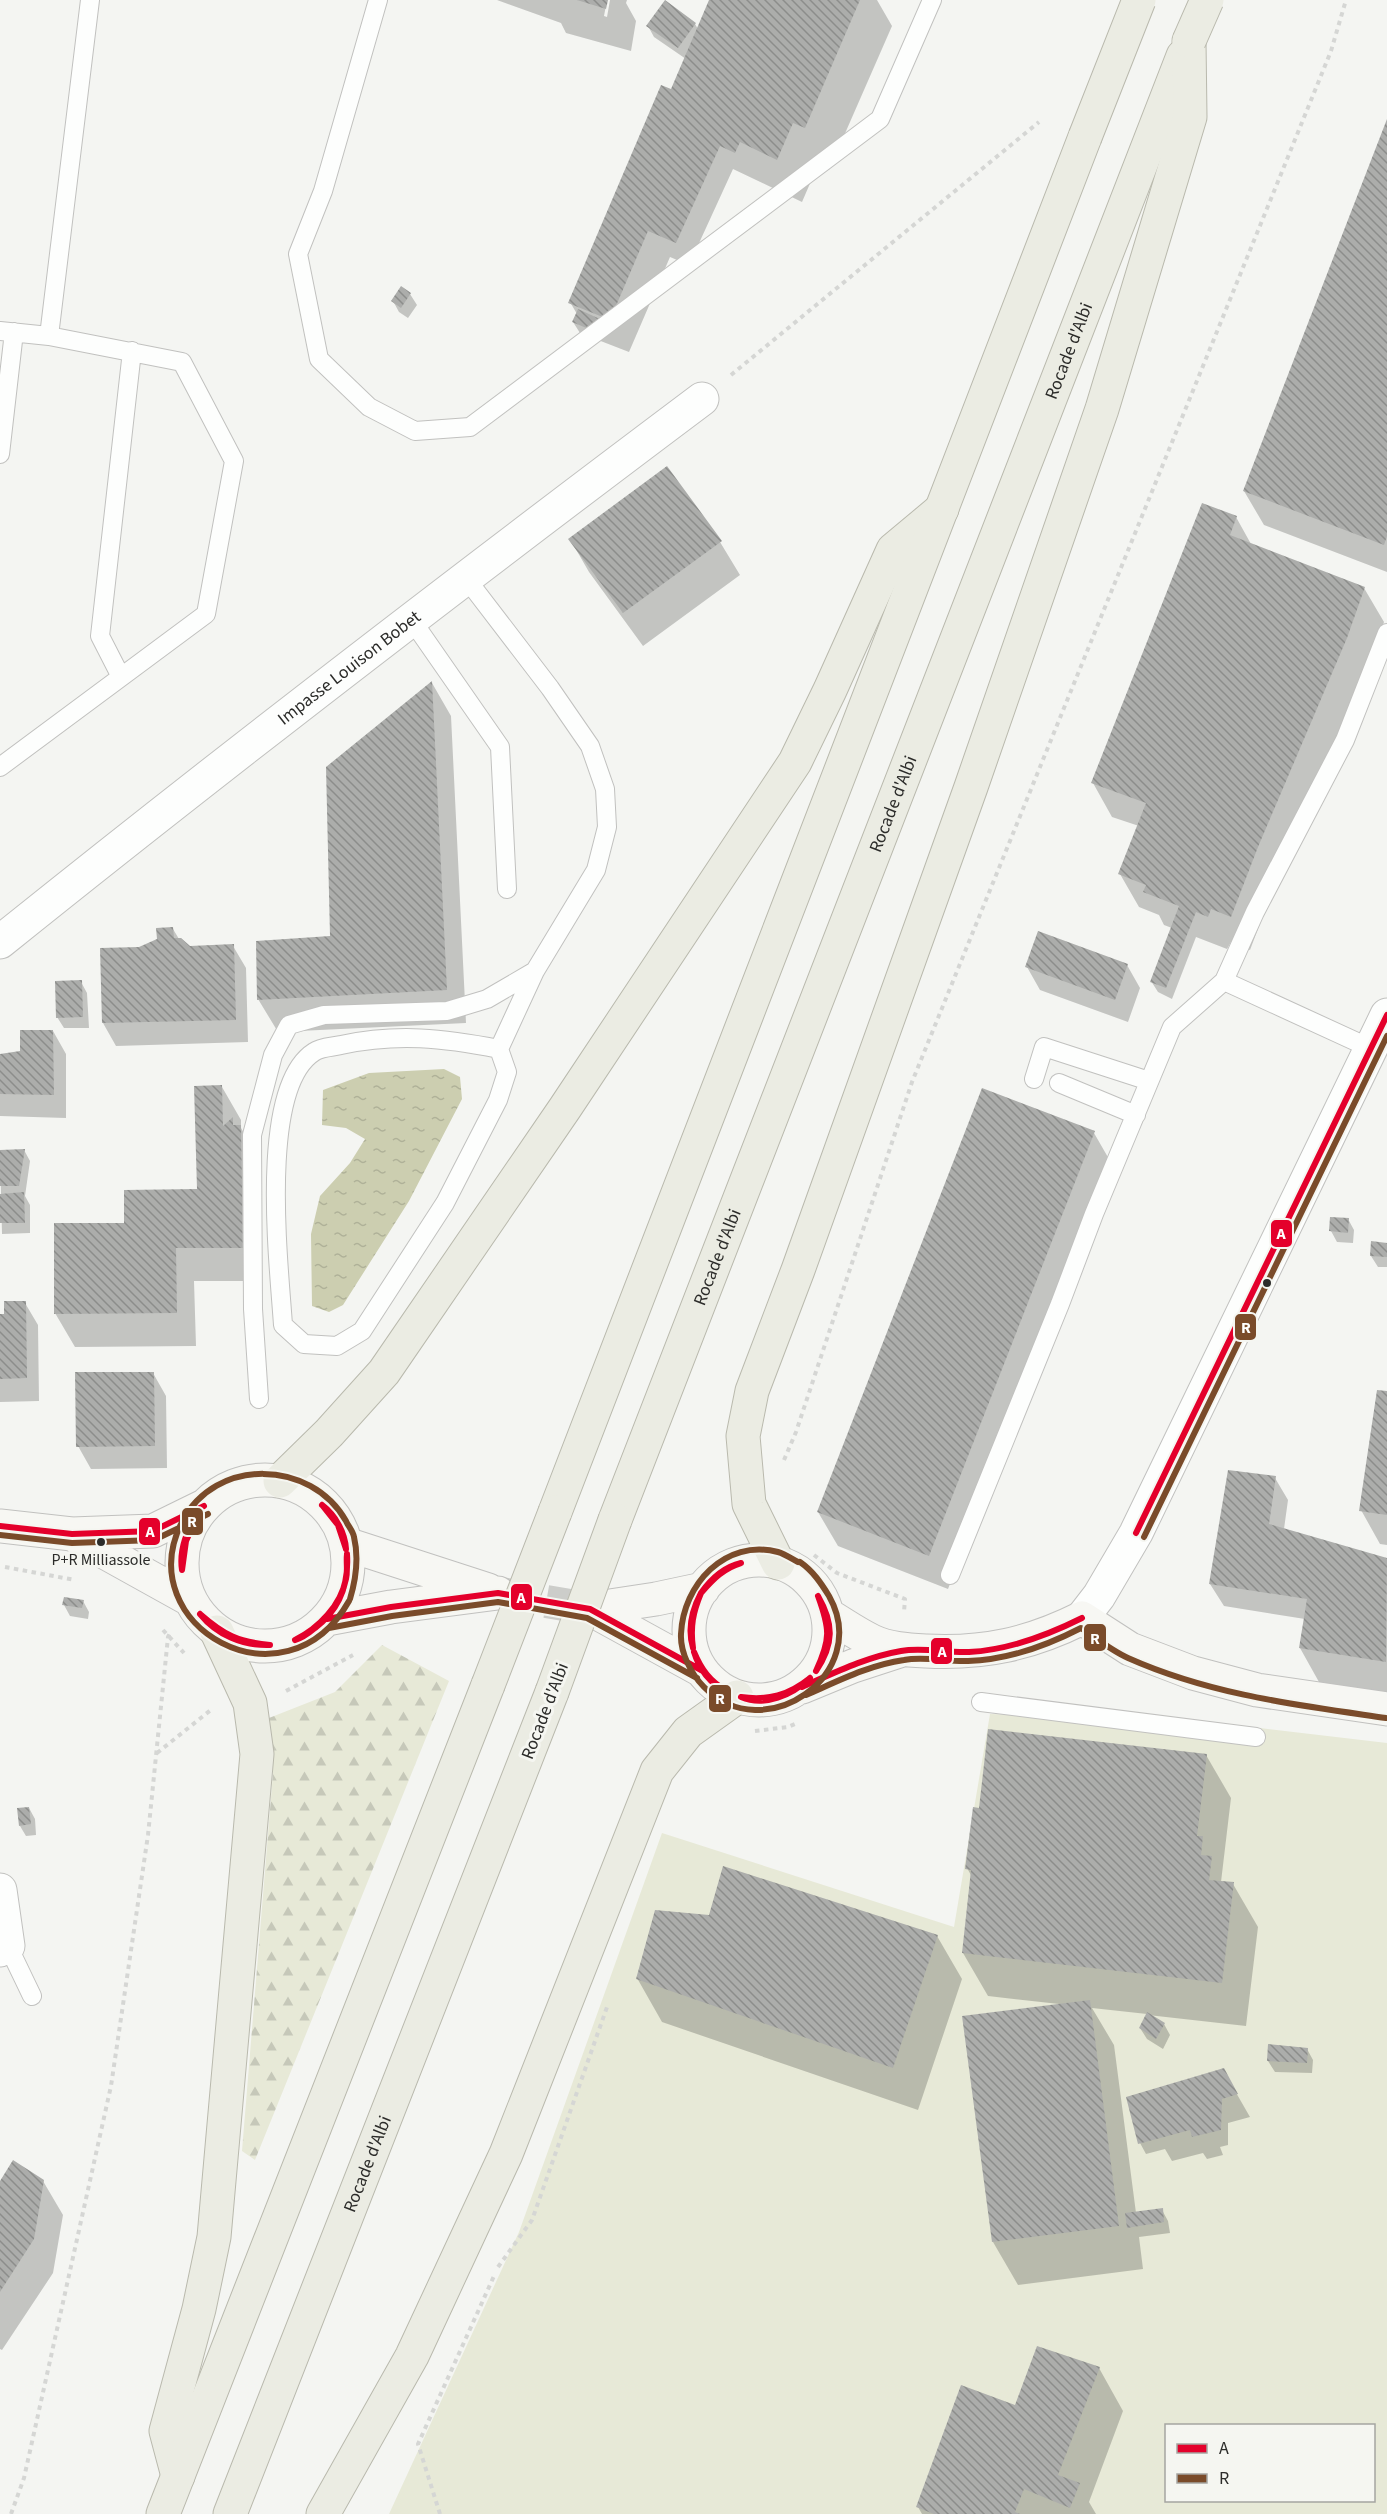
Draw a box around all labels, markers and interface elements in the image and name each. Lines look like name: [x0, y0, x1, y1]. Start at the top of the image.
street label: Rocade d'Albi: [1039, 299, 1099, 403]
street label: Impasse Louison Bobet: [272, 604, 426, 731]
street label: Rocade d'Albi: [863, 752, 923, 856]
street label: Rocade d'Albi: [687, 1205, 747, 1309]
line badge: A: [1270, 1219, 1293, 1248]
text: A: [1275, 1223, 1286, 1245]
unlabelled marker: [1261, 1277, 1273, 1289]
line badge: R: [1234, 1313, 1257, 1341]
text: R: [1241, 1317, 1251, 1339]
line badge: R: [181, 1507, 204, 1536]
text: R: [187, 1511, 197, 1533]
line badge: A: [138, 1517, 161, 1546]
text: A: [144, 1521, 155, 1543]
marker: P+R Milliassole: [95, 1536, 107, 1548]
place label: P+R Milliassole: [51, 1549, 151, 1571]
line badge: A: [510, 1583, 533, 1611]
text: A: [515, 1587, 526, 1609]
line badge: R: [1083, 1623, 1107, 1652]
text: R: [1090, 1628, 1100, 1650]
line badge: A: [930, 1637, 953, 1665]
text: A: [936, 1641, 947, 1663]
street label: Rocade d'Albi: [515, 1659, 575, 1763]
line badge: R: [708, 1684, 732, 1713]
text: R: [715, 1688, 725, 1710]
street label: Rocade d'Albi: [337, 2112, 397, 2216]
legend: [1165, 2424, 1375, 2502]
text: A: [1219, 2436, 1229, 2461]
text: R: [1219, 2466, 1229, 2491]

